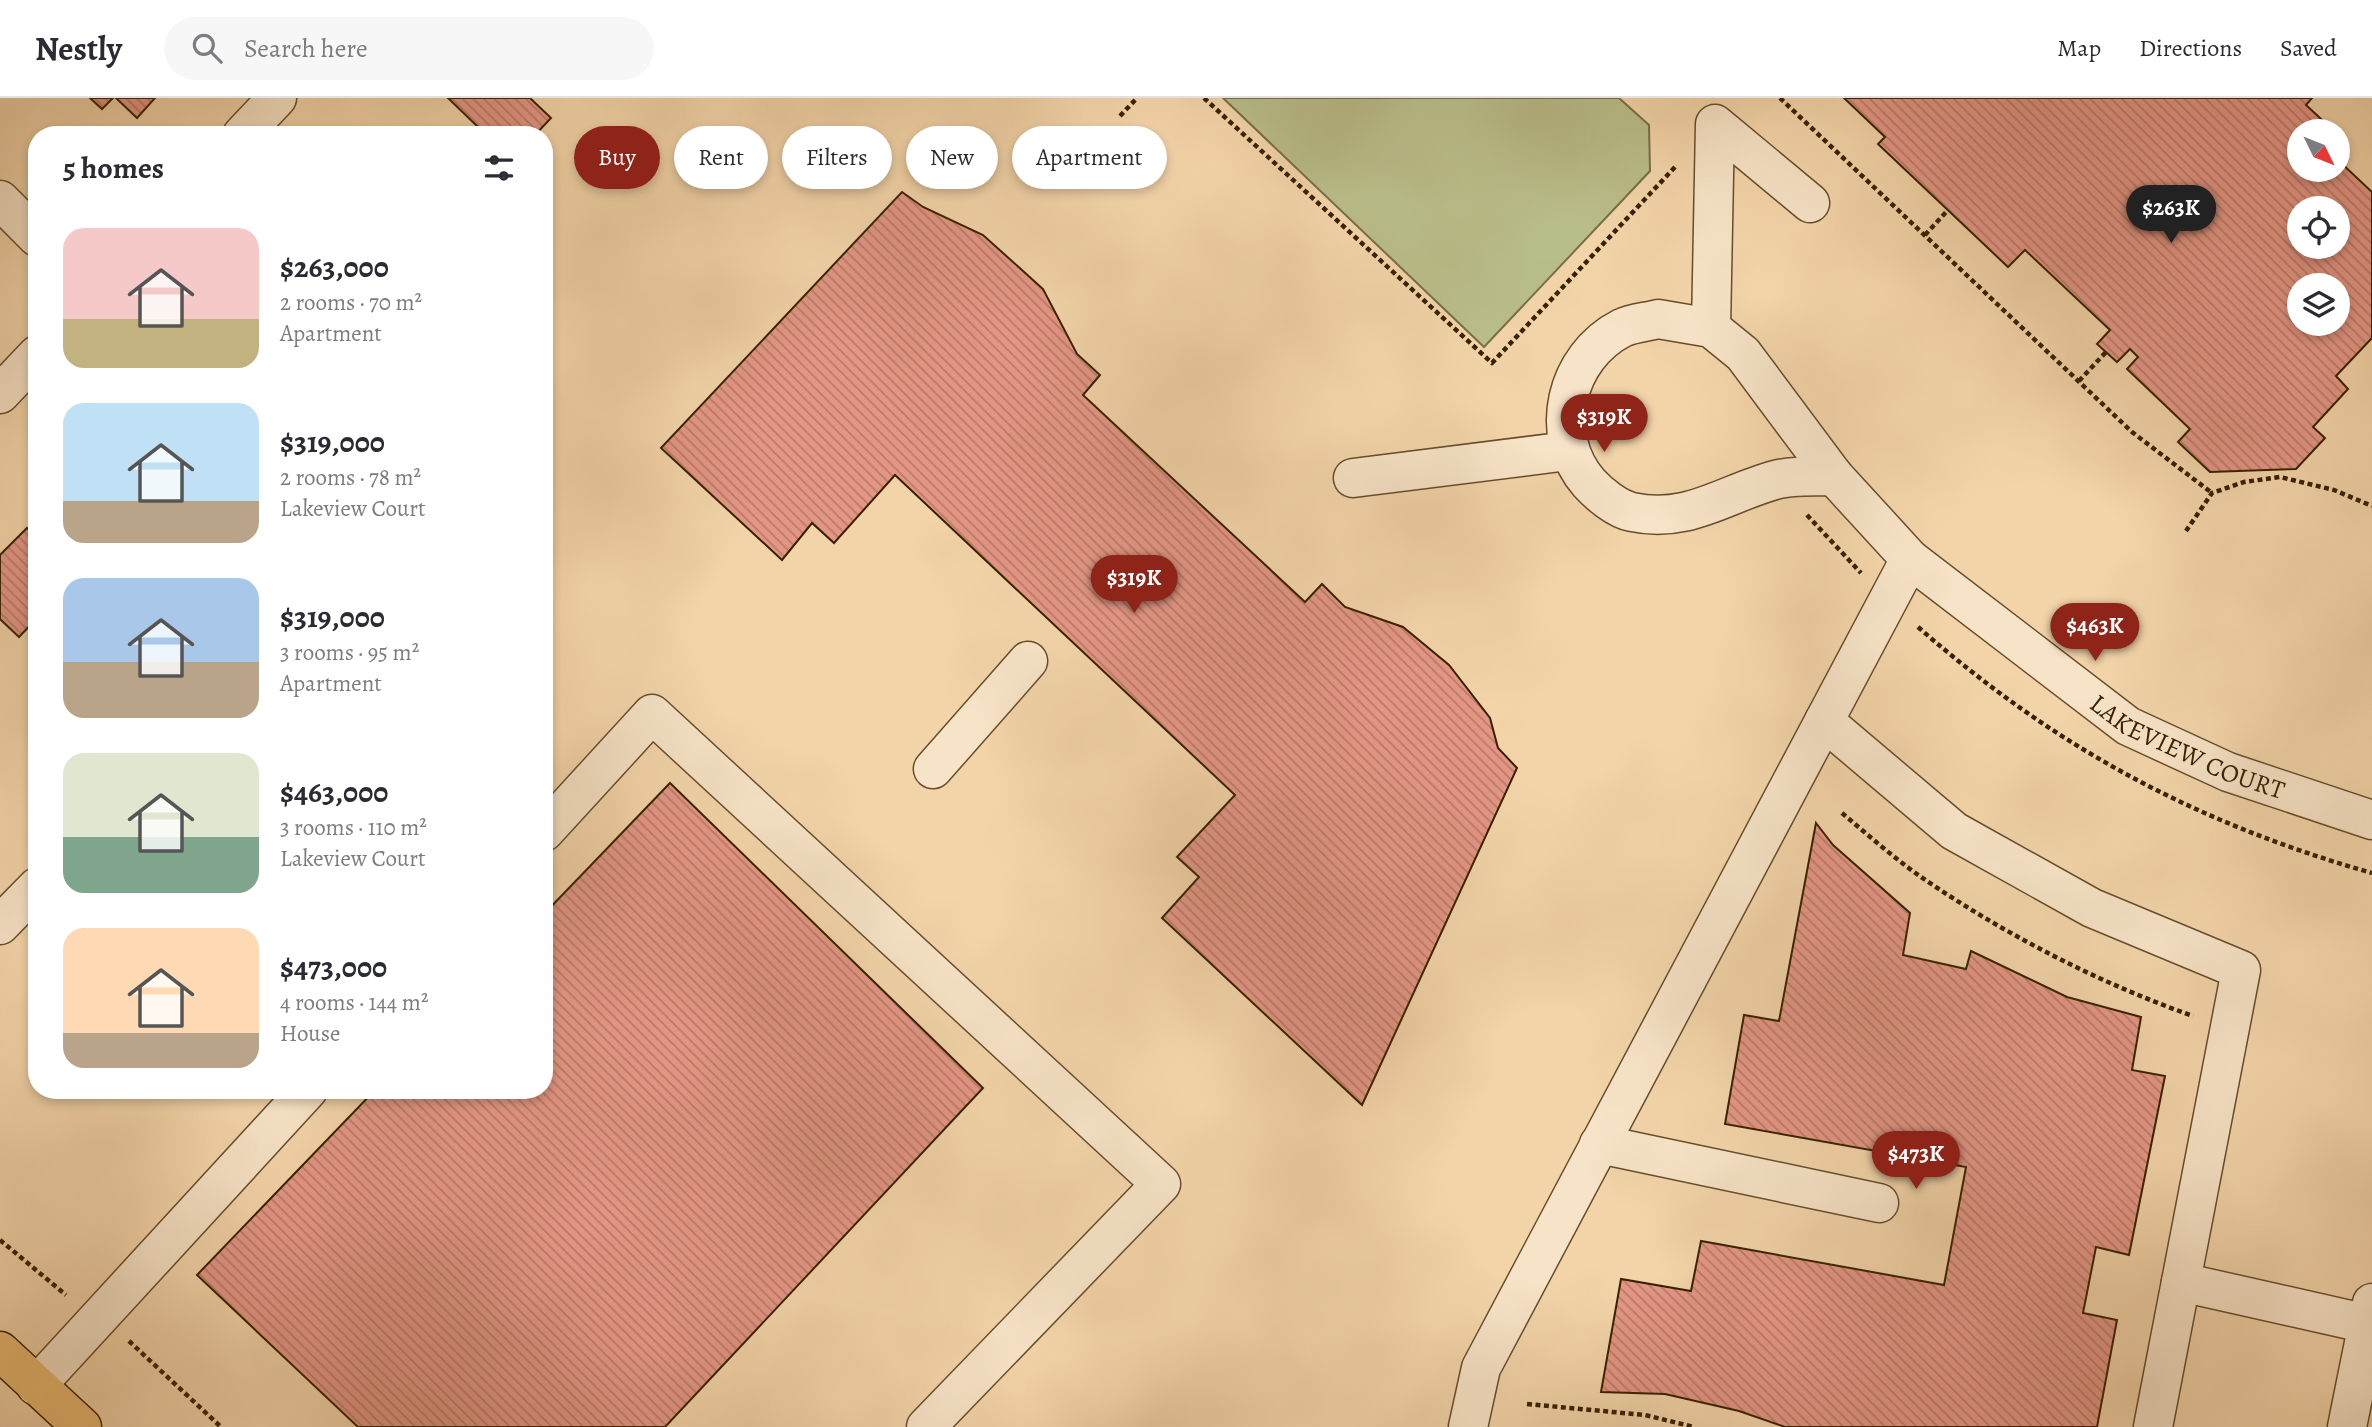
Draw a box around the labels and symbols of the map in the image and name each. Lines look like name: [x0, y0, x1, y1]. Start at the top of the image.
north arrow: [2287, 119, 2350, 182]
pin: $263K: [2122, 186, 2220, 245]
pin: $319K: [1555, 394, 1653, 454]
pin: $319K: [1085, 556, 1183, 615]
pin: $463K: [2046, 603, 2144, 663]
street label: LAKEVIEW COURT: [2083, 686, 2289, 808]
pin: $473K: [1867, 1132, 1965, 1191]

